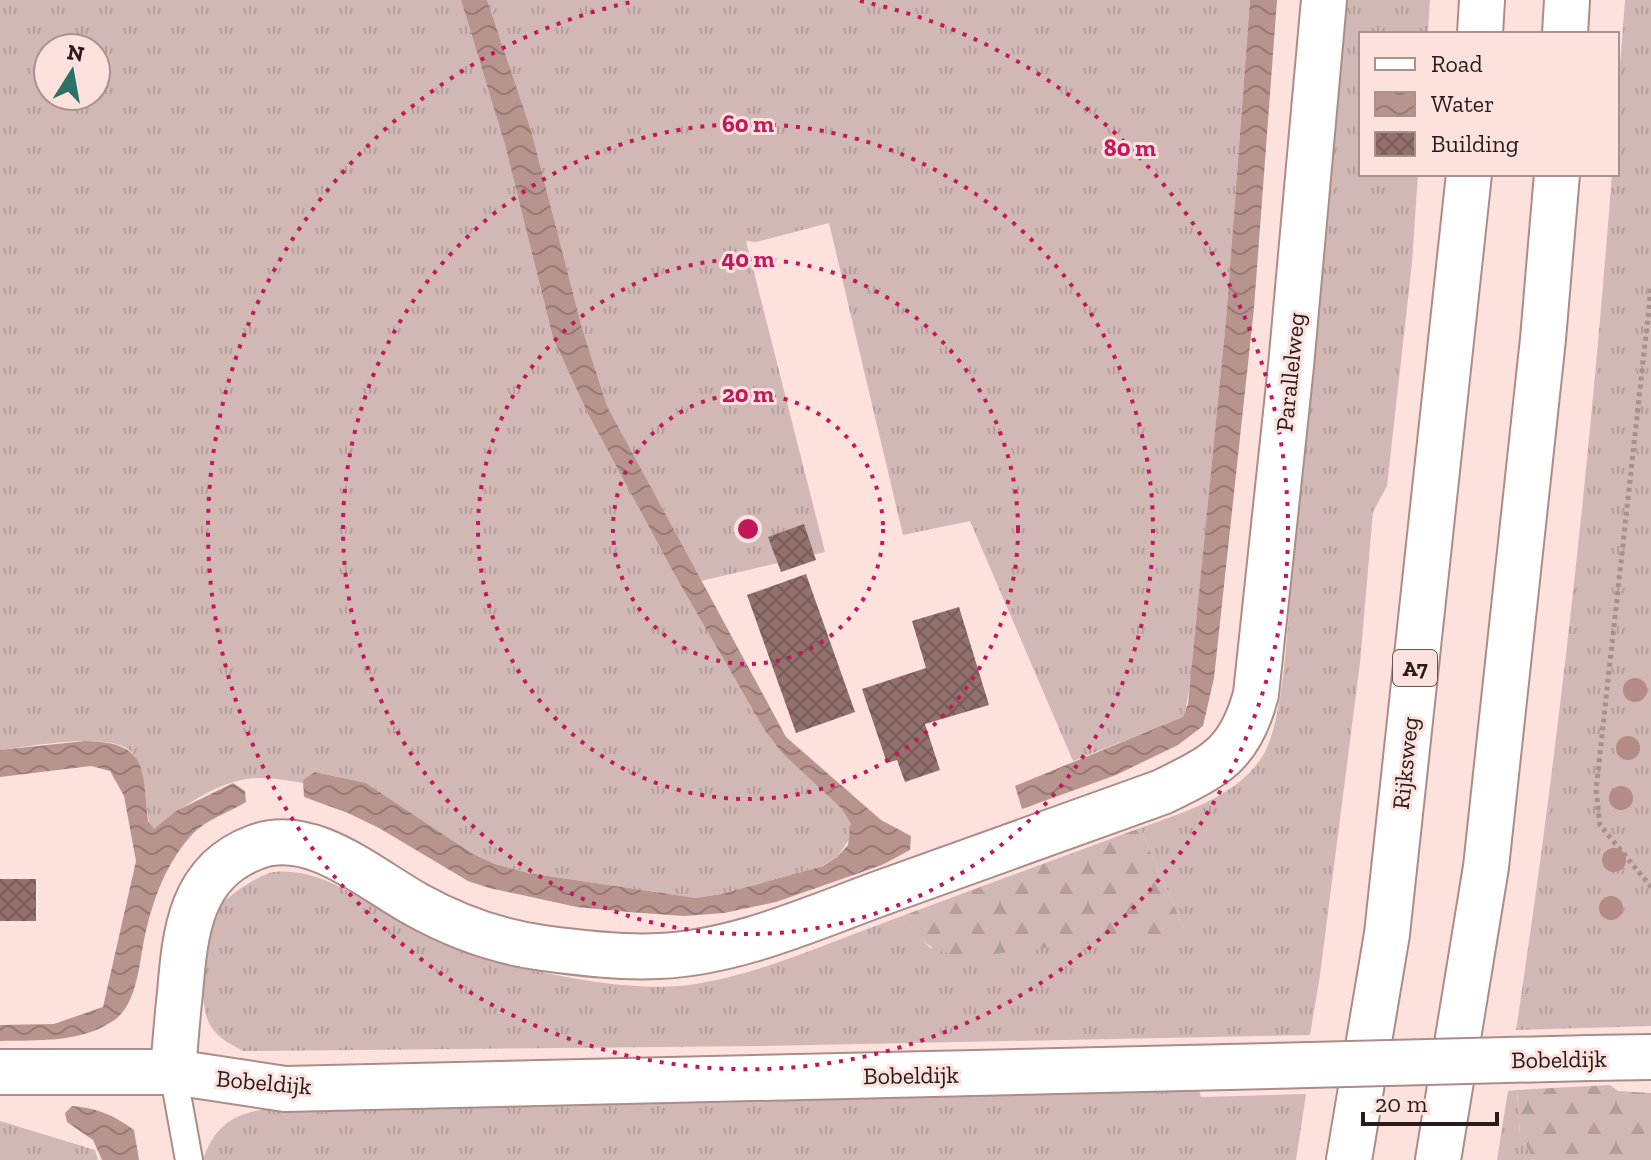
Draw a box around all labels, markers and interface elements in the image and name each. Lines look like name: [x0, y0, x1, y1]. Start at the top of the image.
north arrow: [32, 32, 112, 112]
legend: [1359, 32, 1619, 176]
text: N: [65, 38, 87, 68]
text: Road: [1431, 49, 1483, 78]
text: Water: [1431, 89, 1494, 118]
text: 60 m: [722, 109, 774, 138]
text: Building: [1431, 129, 1519, 158]
text: 80 m: [1104, 133, 1156, 162]
text: 40 m: [721, 244, 775, 273]
street label: Parallelweg: [1269, 311, 1311, 433]
text: 20 m: [722, 379, 774, 408]
centre of rings: [734, 515, 762, 543]
road number: A7: [1393, 650, 1437, 686]
street label: Rijksweg: [1386, 715, 1424, 811]
street label: Bobeldijk: [1511, 1044, 1608, 1074]
street label: Bobeldijk: [863, 1060, 960, 1090]
street label: Bobeldijk: [215, 1063, 313, 1101]
scale bar: [1363, 1076, 1497, 1126]
text: 20 m: [1375, 1089, 1428, 1118]

